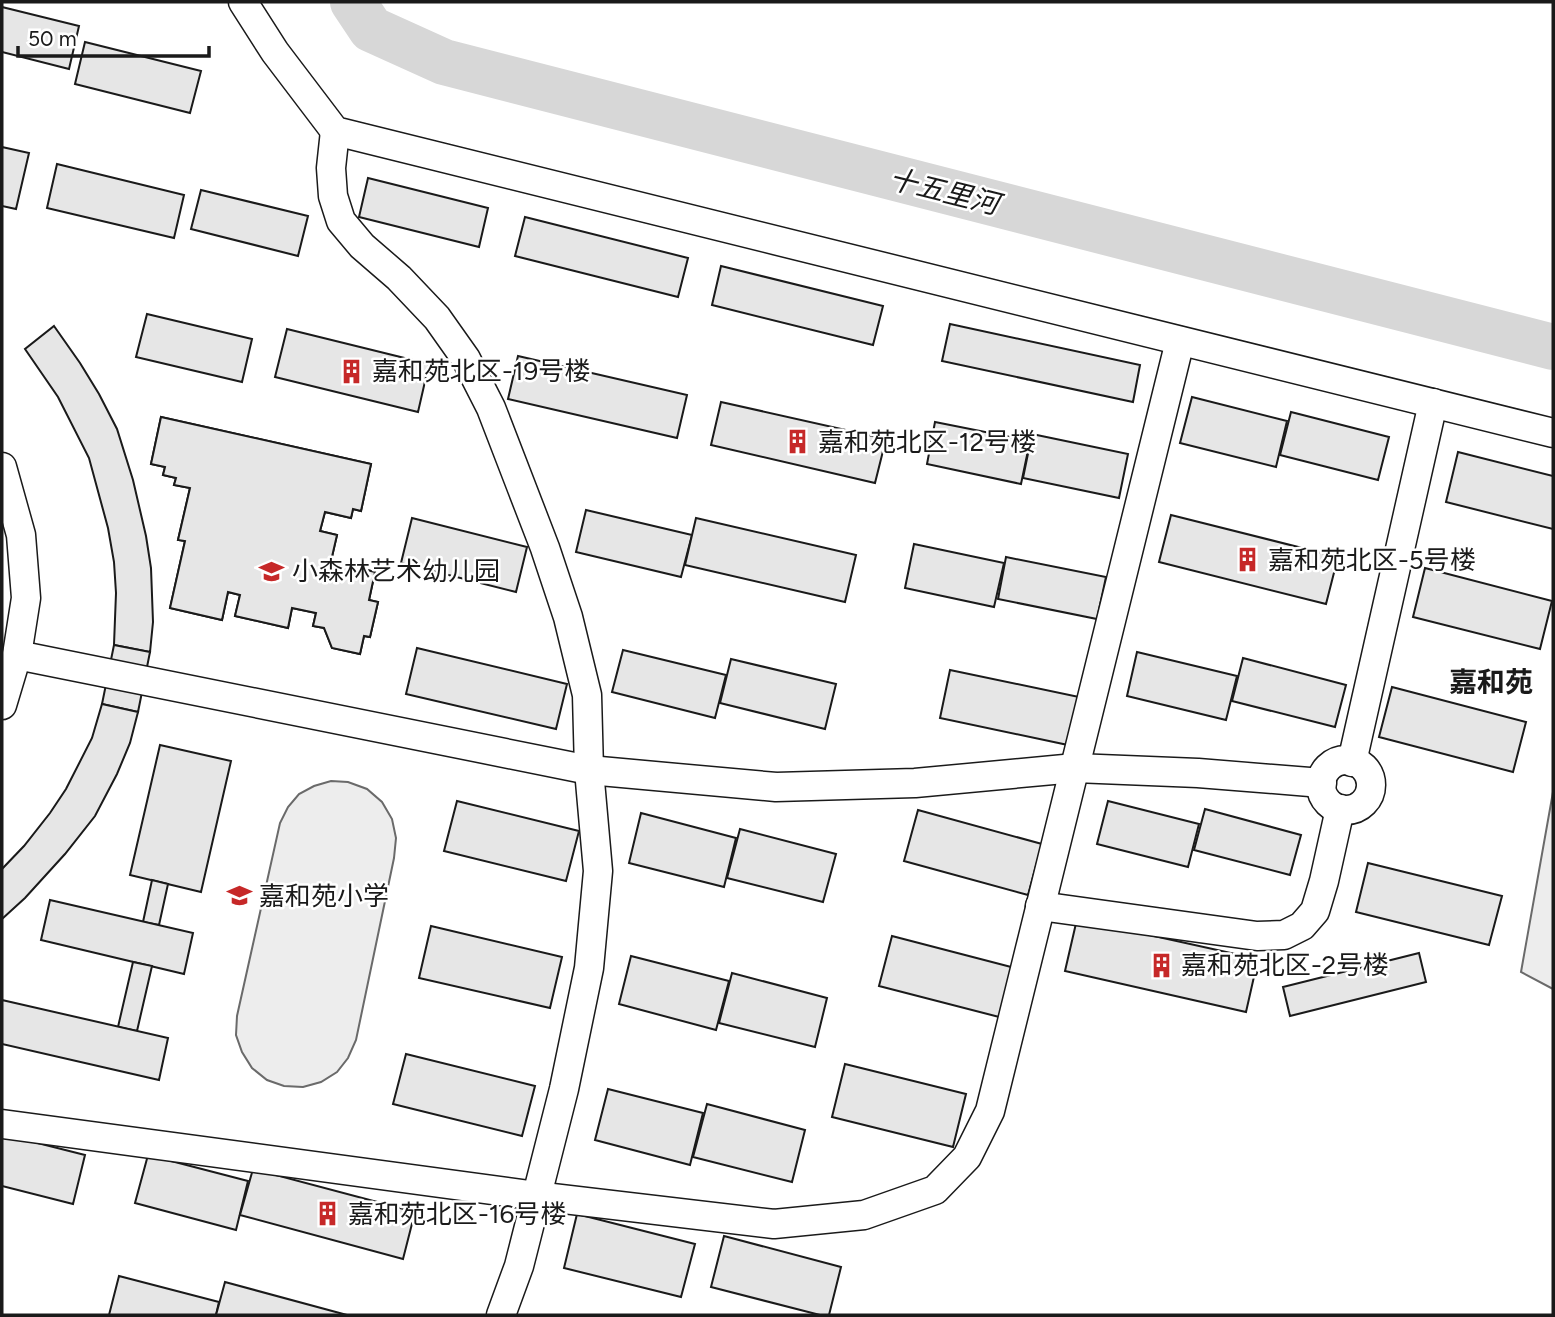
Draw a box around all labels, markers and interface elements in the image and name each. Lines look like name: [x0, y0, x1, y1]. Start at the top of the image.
scale bar: [18, 14, 208, 58]
text: 50 m: [28, 26, 77, 51]
water label: 十五里河: [886, 161, 1007, 222]
place label: 嘉和苑北区-19号楼: [372, 355, 590, 387]
building icon: 嘉和苑北区-19号楼: [338, 357, 366, 385]
place label: 嘉和苑北区-12号楼: [818, 426, 1036, 458]
building icon: 嘉和苑北区-12号楼: [784, 428, 812, 456]
place label: 嘉和苑北区-5号楼: [1268, 544, 1476, 576]
building icon: 嘉和苑北区-5号楼: [1234, 546, 1262, 574]
place label: 小森林艺术幼儿园: [292, 555, 500, 587]
school or university icon: 小森林艺术幼儿园: [258, 557, 286, 585]
district label: 嘉和苑: [1449, 665, 1533, 699]
place label: 嘉和苑小学: [259, 880, 389, 912]
school or university icon: 嘉和苑小学: [225, 882, 253, 910]
place label: 嘉和苑北区-2号楼: [1181, 949, 1388, 981]
building icon: 嘉和苑北区-2号楼: [1147, 951, 1175, 979]
place label: 嘉和苑北区-16号楼: [348, 1198, 566, 1230]
building icon: 嘉和苑北区-16号楼: [314, 1200, 342, 1228]

